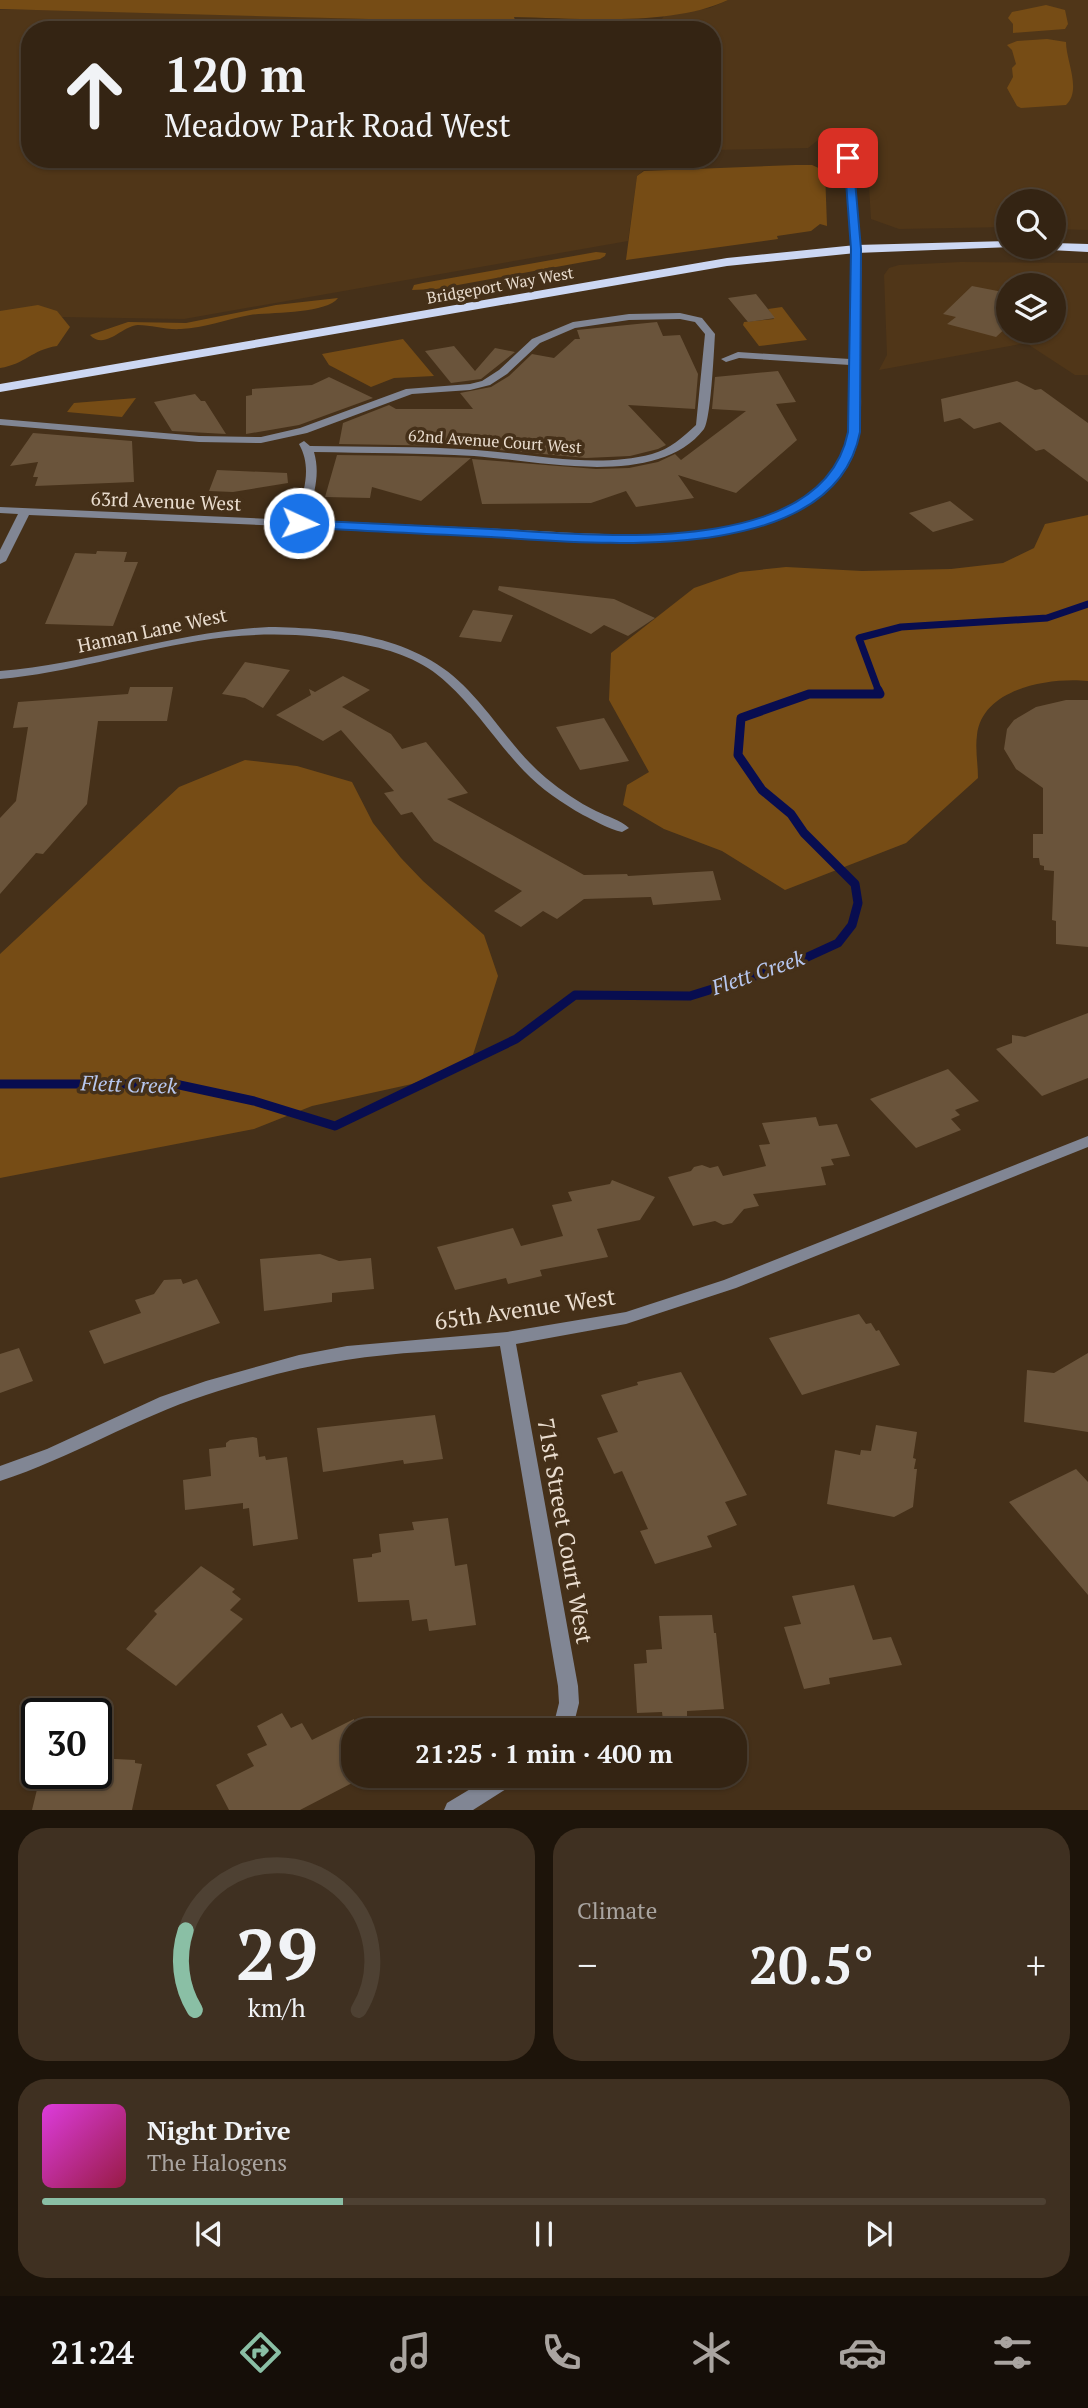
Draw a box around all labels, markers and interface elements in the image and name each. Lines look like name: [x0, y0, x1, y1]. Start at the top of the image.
text: 120 m: [164, 41, 306, 106]
icon: ahead: [49, 49, 140, 140]
text: Meadow Park Road West: [164, 104, 511, 146]
pin: [818, 128, 878, 188]
icon: arrive: [829, 139, 867, 177]
map controls: [996, 189, 1066, 343]
button: search: [996, 189, 1066, 259]
street label: Bridgeport Way West: [425, 261, 575, 309]
button: layers: [996, 273, 1066, 343]
street label: 62nd Avenue Court West: [407, 424, 583, 458]
street label: 63rd Avenue West: [90, 485, 242, 516]
position arrow: [262, 486, 336, 560]
street label: Haman Lane West: [75, 601, 229, 658]
water label: Flett Creek: [707, 943, 809, 1001]
water label: Flett Creek: [79, 1068, 179, 1100]
street label: 65th Avenue West: [432, 1280, 618, 1337]
street label: 71st Street Court West: [530, 1416, 601, 1647]
speed limit sign: 30: [21, 1698, 112, 1789]
text: 21:25 · 1 min · 400 m: [415, 1736, 673, 1770]
text: Climate: [577, 1895, 657, 1926]
text: 29: [235, 1905, 318, 2002]
text: 20.5°: [749, 1930, 874, 1999]
text: −: [577, 1940, 597, 1990]
text: +: [1026, 1940, 1046, 1990]
text: km/h: [248, 1991, 306, 2024]
text: Night Drive: [147, 2113, 291, 2147]
text: The Halogens: [147, 2147, 287, 2178]
icon: previous: [190, 2215, 228, 2253]
icon: pause: [525, 2215, 563, 2253]
icon: next: [860, 2215, 898, 2253]
icon: directions: [236, 2328, 285, 2377]
icon: music: [386, 2328, 435, 2377]
icon: phone: [537, 2328, 586, 2377]
icon: climate: [687, 2328, 736, 2377]
icon: car: [838, 2328, 887, 2377]
icon: filters: [988, 2328, 1037, 2377]
text: 21:24: [51, 2331, 134, 2373]

